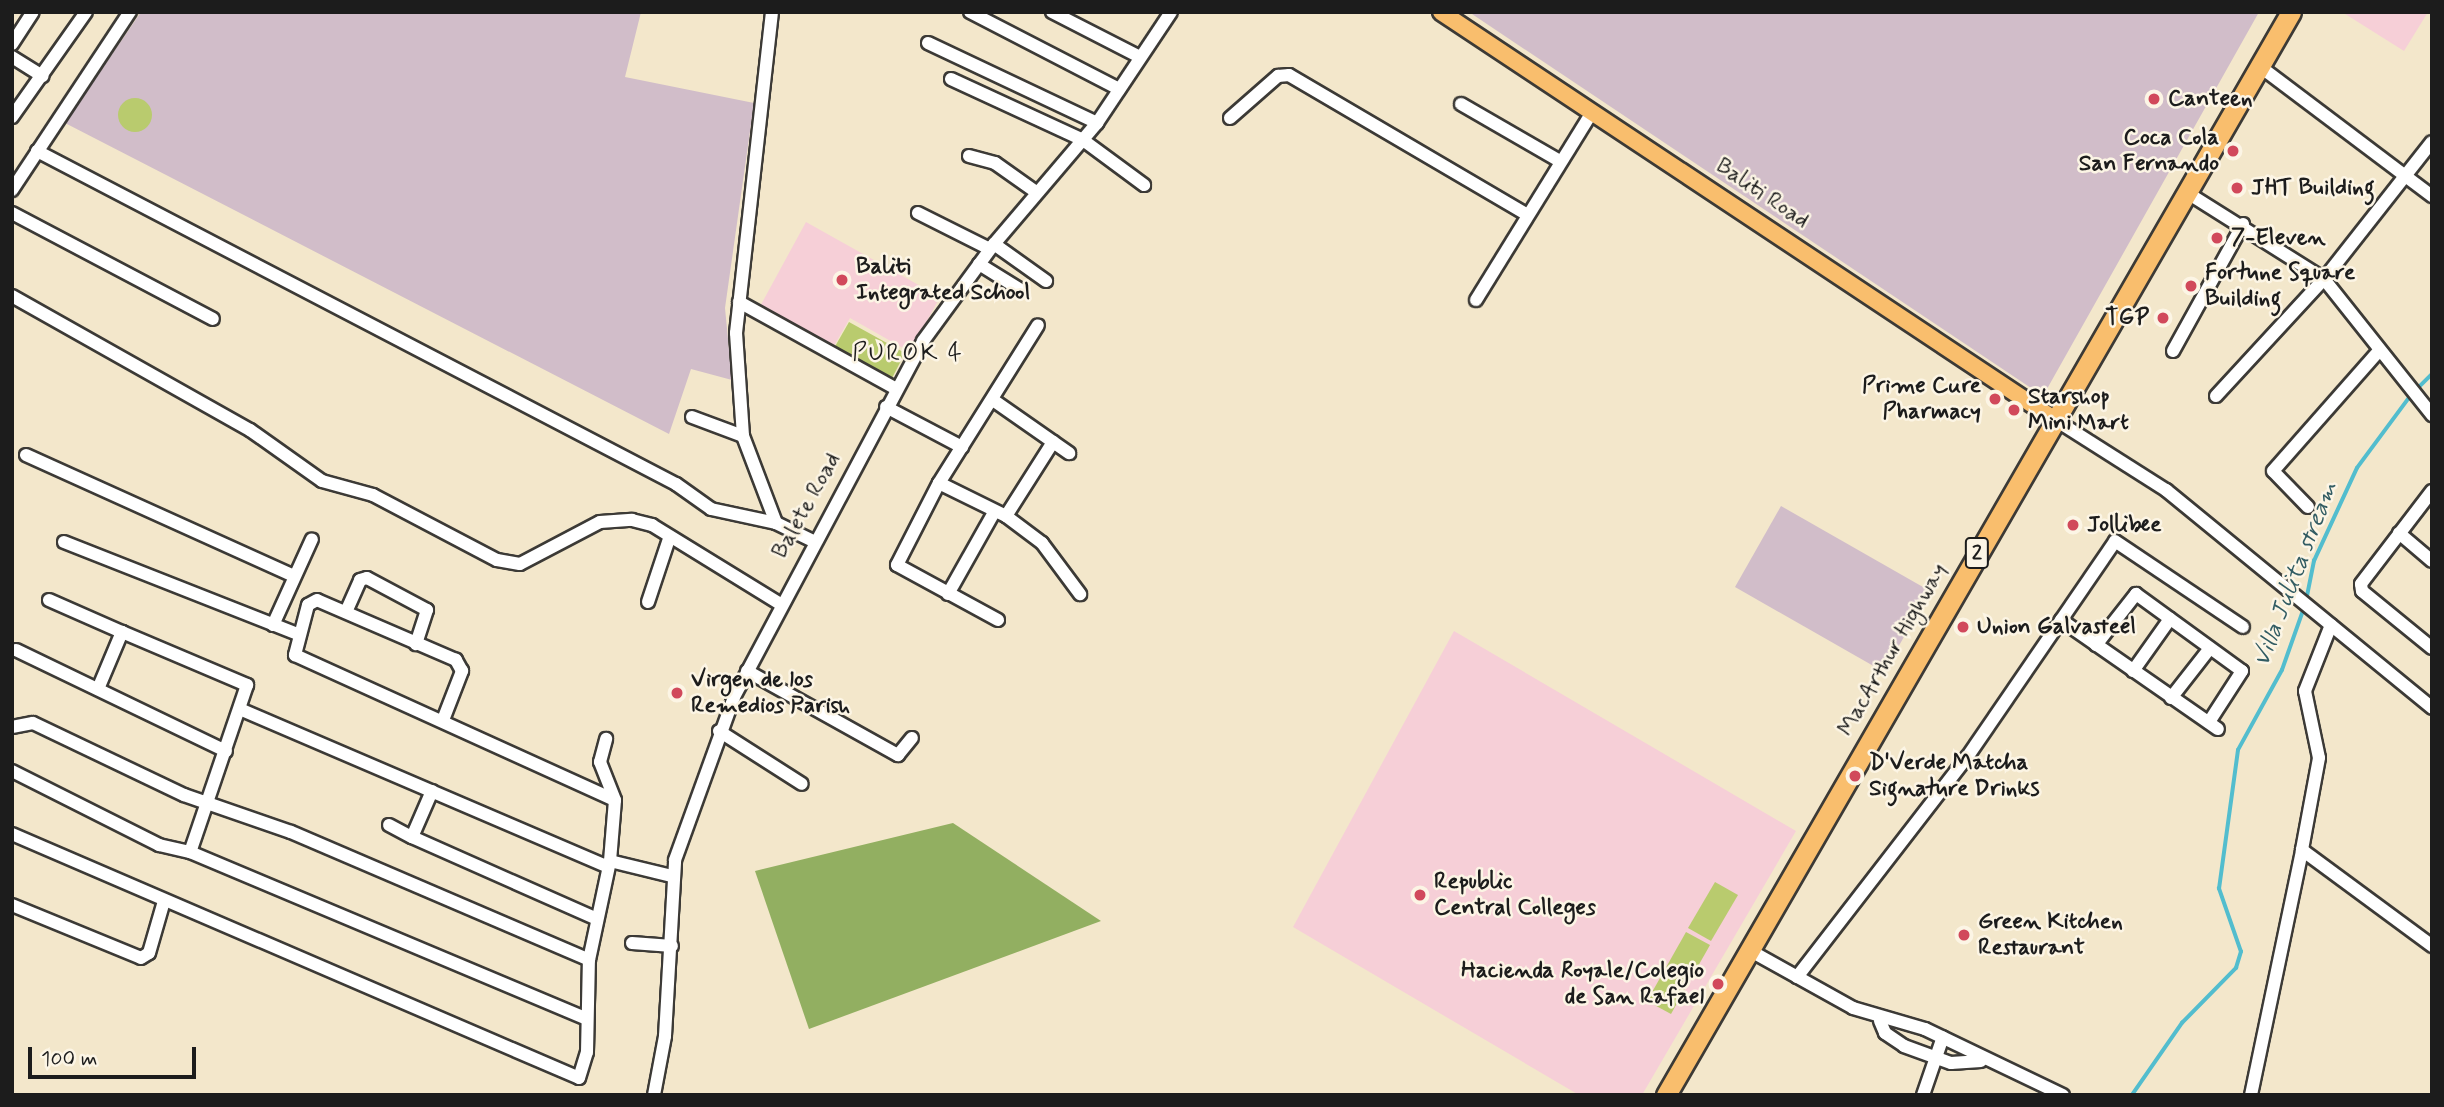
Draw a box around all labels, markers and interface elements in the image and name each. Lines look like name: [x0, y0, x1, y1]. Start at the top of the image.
place label: Canteen: [2168, 85, 2253, 113]
marker: Canteen: [2146, 91, 2162, 107]
place label: Coca Cola San Fernando: [2083, 124, 2219, 178]
marker: Coca Cola San Fernando: [2225, 143, 2241, 159]
street label: Baliti Road: [1710, 153, 1814, 235]
place label: JHT Building: [2251, 174, 2375, 202]
marker: JHT Building: [2229, 180, 2245, 196]
place label: 7-Eleven: [2231, 224, 2326, 252]
marker: 7-Eleven: [2209, 230, 2225, 246]
place label: Baliti Integrated School: [856, 253, 1030, 307]
place label: Fortune Square Building: [2205, 259, 2356, 313]
marker: Baliti Integrated School: [834, 272, 850, 288]
marker: Fortune Square Building: [2183, 278, 2199, 294]
place label: TGP: [2105, 304, 2149, 332]
marker: TGP: [2155, 310, 2171, 326]
district label: PUROK 4: [855, 340, 961, 368]
place label: Prime Cure Pharmacy: [1864, 372, 1981, 426]
place label: Starshop Mini Mart: [2028, 383, 2130, 437]
marker: Prime Cure Pharmacy: [1987, 391, 2003, 407]
marker: Starshop Mini Mart: [2006, 402, 2022, 418]
street label: Balete Road: [767, 448, 847, 564]
water label: Villa Julita stream: [2248, 479, 2344, 669]
place label: Jollibee: [2087, 511, 2162, 539]
marker: Jollibee: [2065, 517, 2081, 533]
road number: 2: [1965, 536, 1989, 570]
street label: MacArthur Highway: [1832, 559, 1954, 741]
place label: Union Galvasteel: [1977, 613, 2133, 641]
marker: Union Galvasteel: [1955, 619, 1971, 635]
place label: Virgen de los Remedios Parish: [691, 666, 849, 720]
marker: Virgen de los Remedios Parish: [669, 685, 685, 701]
place label: D'Verde Matcha Signature Drinks: [1869, 749, 2045, 803]
marker: D'Verde Matcha Signature Drinks: [1847, 768, 1863, 784]
place label: Republic Central Colleges: [1434, 868, 1596, 922]
marker: Republic Central Colleges: [1412, 887, 1428, 903]
place label: Green Kitchen Restaurant: [1978, 908, 2123, 962]
marker: Green Kitchen Restaurant: [1956, 927, 1972, 943]
place label: Hacienda Royale/Colegio de San Rafael: [1463, 957, 1704, 1011]
marker: Hacienda Royale/Colegio de San Rafael: [1710, 976, 1726, 992]
scale bar: [32, 1034, 200, 1078]
text: 100 m: [41, 1045, 97, 1073]

